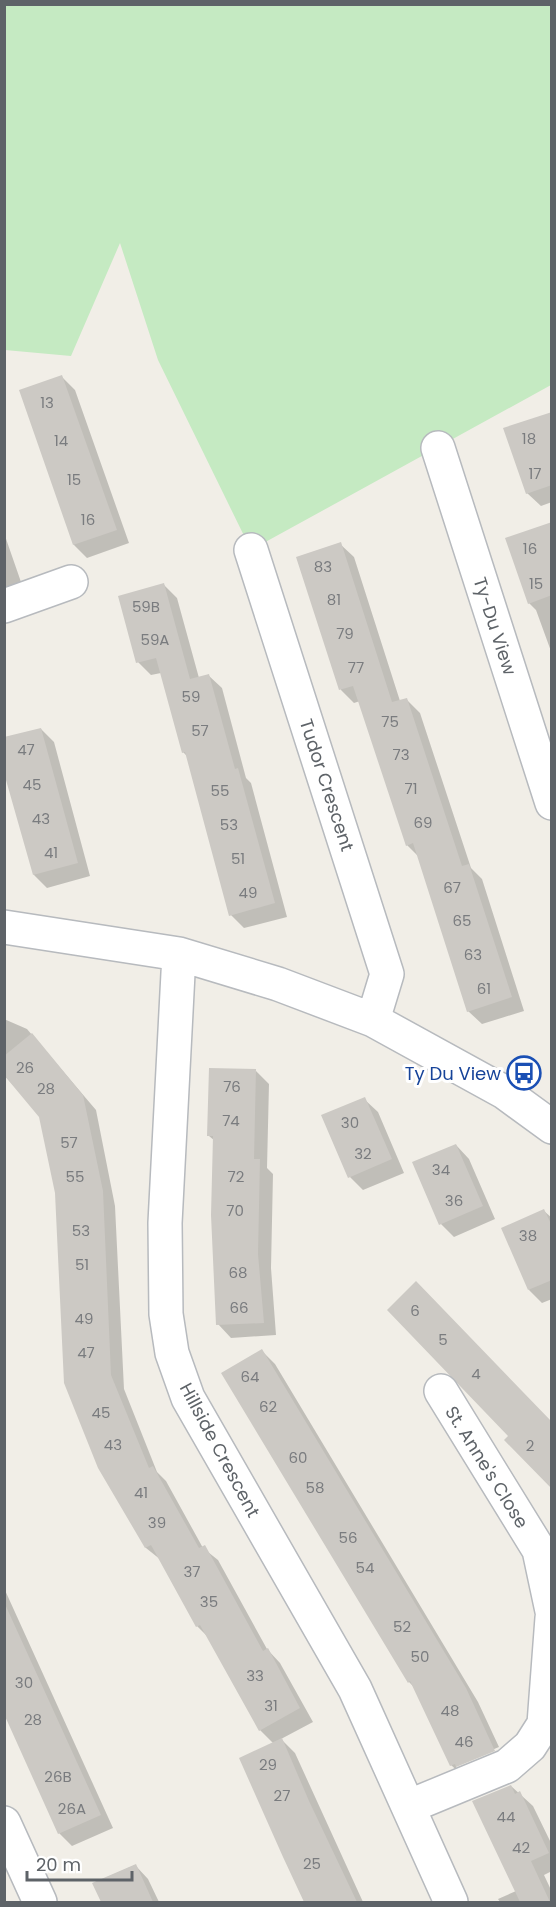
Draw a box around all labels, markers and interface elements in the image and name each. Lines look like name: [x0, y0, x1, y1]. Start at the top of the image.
house number: 13: [40, 392, 54, 413]
house number: 18: [522, 428, 536, 449]
house number: 14: [54, 430, 68, 451]
house number: 17: [529, 463, 542, 484]
house number: 15: [67, 469, 81, 490]
house number: 16: [81, 509, 95, 530]
house number: 16: [523, 538, 537, 559]
house number: 83: [314, 556, 332, 577]
house number: 15: [529, 573, 543, 594]
street label: Ty-Du View: [467, 574, 523, 678]
house number: 81: [327, 589, 341, 610]
house number: 59B: [132, 596, 160, 617]
house number: 79: [336, 623, 354, 644]
house number: 59A: [141, 629, 169, 650]
house number: 77: [348, 657, 364, 678]
house number: 59: [182, 686, 200, 707]
house number: 75: [381, 711, 399, 732]
street label: Tudor Crescent: [294, 716, 360, 854]
house number: 57: [191, 720, 209, 741]
house number: 47: [17, 739, 35, 760]
house number: 73: [392, 744, 410, 765]
house number: 45: [23, 774, 41, 795]
house number: 71: [405, 778, 418, 799]
house number: 55: [211, 780, 229, 801]
house number: 43: [32, 808, 50, 829]
house number: 69: [414, 812, 432, 833]
house number: 53: [220, 814, 238, 835]
house number: 41: [44, 842, 58, 863]
house number: 51: [231, 848, 245, 869]
house number: 67: [443, 877, 461, 898]
house number: 49: [239, 882, 257, 903]
house number: 65: [453, 910, 471, 931]
house number: 63: [464, 944, 482, 965]
house number: 61: [477, 978, 491, 999]
bus stop icon: Ty Du View: [506, 1055, 542, 1091]
house number: 26: [16, 1057, 34, 1078]
place label: Ty Du View: [405, 1061, 501, 1086]
house number: 76: [223, 1076, 241, 1097]
house number: 28: [37, 1078, 55, 1099]
house number: 74: [222, 1110, 240, 1131]
house number: 30: [341, 1112, 359, 1133]
house number: 57: [60, 1132, 78, 1153]
house number: 32: [354, 1143, 372, 1164]
house number: 34: [432, 1159, 450, 1180]
house number: 55: [66, 1166, 84, 1187]
house number: 72: [228, 1166, 244, 1187]
house number: 36: [445, 1190, 463, 1211]
house number: 70: [226, 1200, 244, 1221]
house number: 53: [72, 1220, 90, 1241]
house number: 38: [519, 1225, 537, 1246]
house number: 51: [75, 1254, 89, 1275]
house number: 68: [229, 1262, 248, 1283]
house number: 66: [229, 1297, 249, 1318]
house number: 6: [410, 1300, 420, 1321]
house number: 49: [75, 1308, 93, 1329]
house number: 5: [438, 1329, 448, 1350]
house number: 47: [77, 1342, 95, 1363]
house number: 4: [471, 1363, 481, 1384]
house number: 64: [241, 1366, 259, 1387]
street label: Hillside Crescent: [174, 1378, 266, 1522]
house number: 62: [259, 1396, 277, 1417]
street label: St. Anne's Close: [439, 1401, 535, 1533]
house number: 45: [92, 1402, 110, 1423]
house number: 43: [104, 1434, 122, 1455]
house number: 2: [526, 1435, 534, 1456]
house number: 60: [289, 1447, 307, 1468]
house number: 58: [306, 1477, 324, 1498]
house number: 41: [134, 1482, 148, 1503]
house number: 39: [148, 1512, 166, 1533]
house number: 56: [339, 1527, 357, 1548]
house number: 54: [356, 1557, 374, 1578]
house number: 37: [183, 1561, 201, 1582]
house number: 35: [200, 1591, 218, 1612]
house number: 52: [393, 1616, 411, 1637]
house number: 50: [411, 1646, 429, 1667]
house number: 33: [246, 1665, 264, 1686]
house number: 30: [15, 1672, 33, 1693]
house number: 31: [264, 1695, 278, 1716]
house number: 48: [441, 1700, 459, 1721]
house number: 28: [24, 1709, 42, 1730]
house number: 46: [455, 1731, 473, 1752]
house number: 29: [259, 1754, 277, 1775]
house number: 26B: [44, 1766, 72, 1787]
house number: 27: [274, 1785, 290, 1806]
house number: 26A: [58, 1798, 86, 1819]
house number: 44: [497, 1806, 515, 1827]
house number: 42: [512, 1837, 530, 1858]
scale bar: [27, 1844, 132, 1882]
text: 20 m: [36, 1852, 81, 1877]
house number: 25: [303, 1853, 321, 1874]

